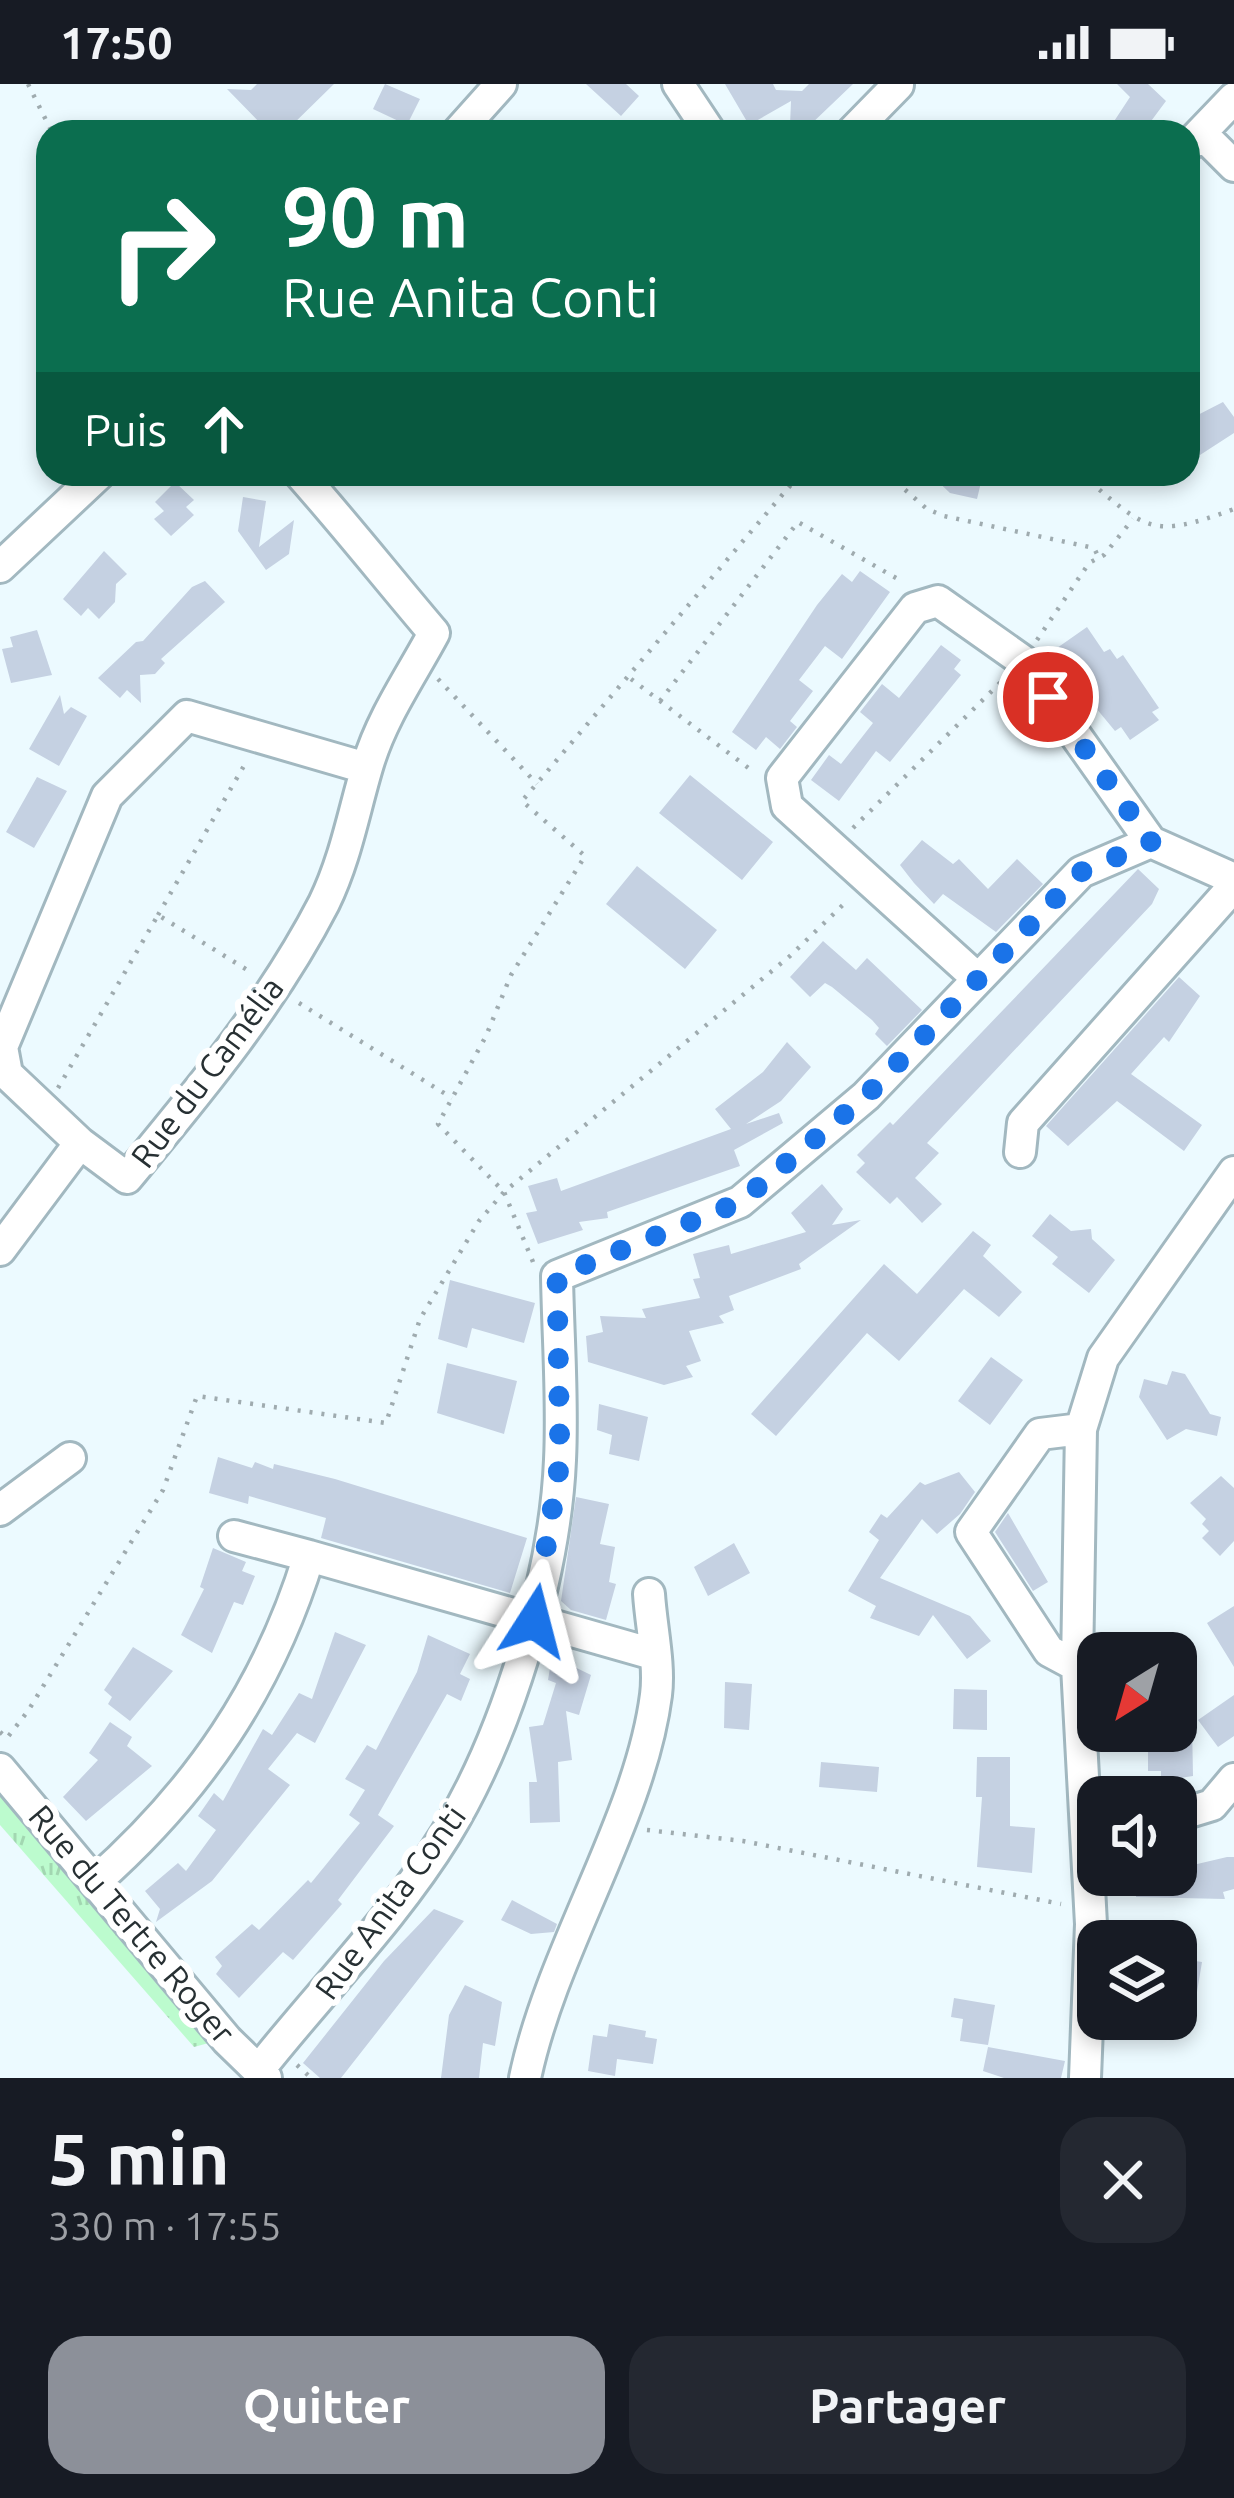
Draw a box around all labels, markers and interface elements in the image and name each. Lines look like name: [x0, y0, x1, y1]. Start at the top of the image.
text: 17:50: [60, 17, 173, 68]
icon: right: [84, 168, 240, 324]
text: 90 m: [282, 169, 469, 263]
text: Rue Anita Conti: [282, 267, 659, 327]
icon: ahead: [191, 396, 257, 462]
text: Puis: [84, 404, 167, 455]
pin: [997, 646, 1099, 748]
icon: arrive: [1015, 664, 1081, 730]
street label: Rue du Camélia: [123, 969, 290, 1174]
position arrow: [471, 1558, 597, 1684]
north arrow: [1077, 1632, 1197, 1752]
map controls: [1077, 1632, 1197, 2040]
button: sound: [1077, 1776, 1197, 1896]
street label: Rue du Tertre Roger: [22, 1797, 243, 2050]
street label: Rue Anita Conti: [307, 1798, 472, 2006]
button: layers: [1077, 1920, 1197, 2040]
button: close: [1060, 2117, 1186, 2243]
text: 5 min: [48, 2118, 230, 2199]
text: 330 m · 17:55: [48, 2204, 282, 2247]
button: Quitter: [48, 2336, 605, 2474]
button: Partager: [629, 2336, 1186, 2474]

